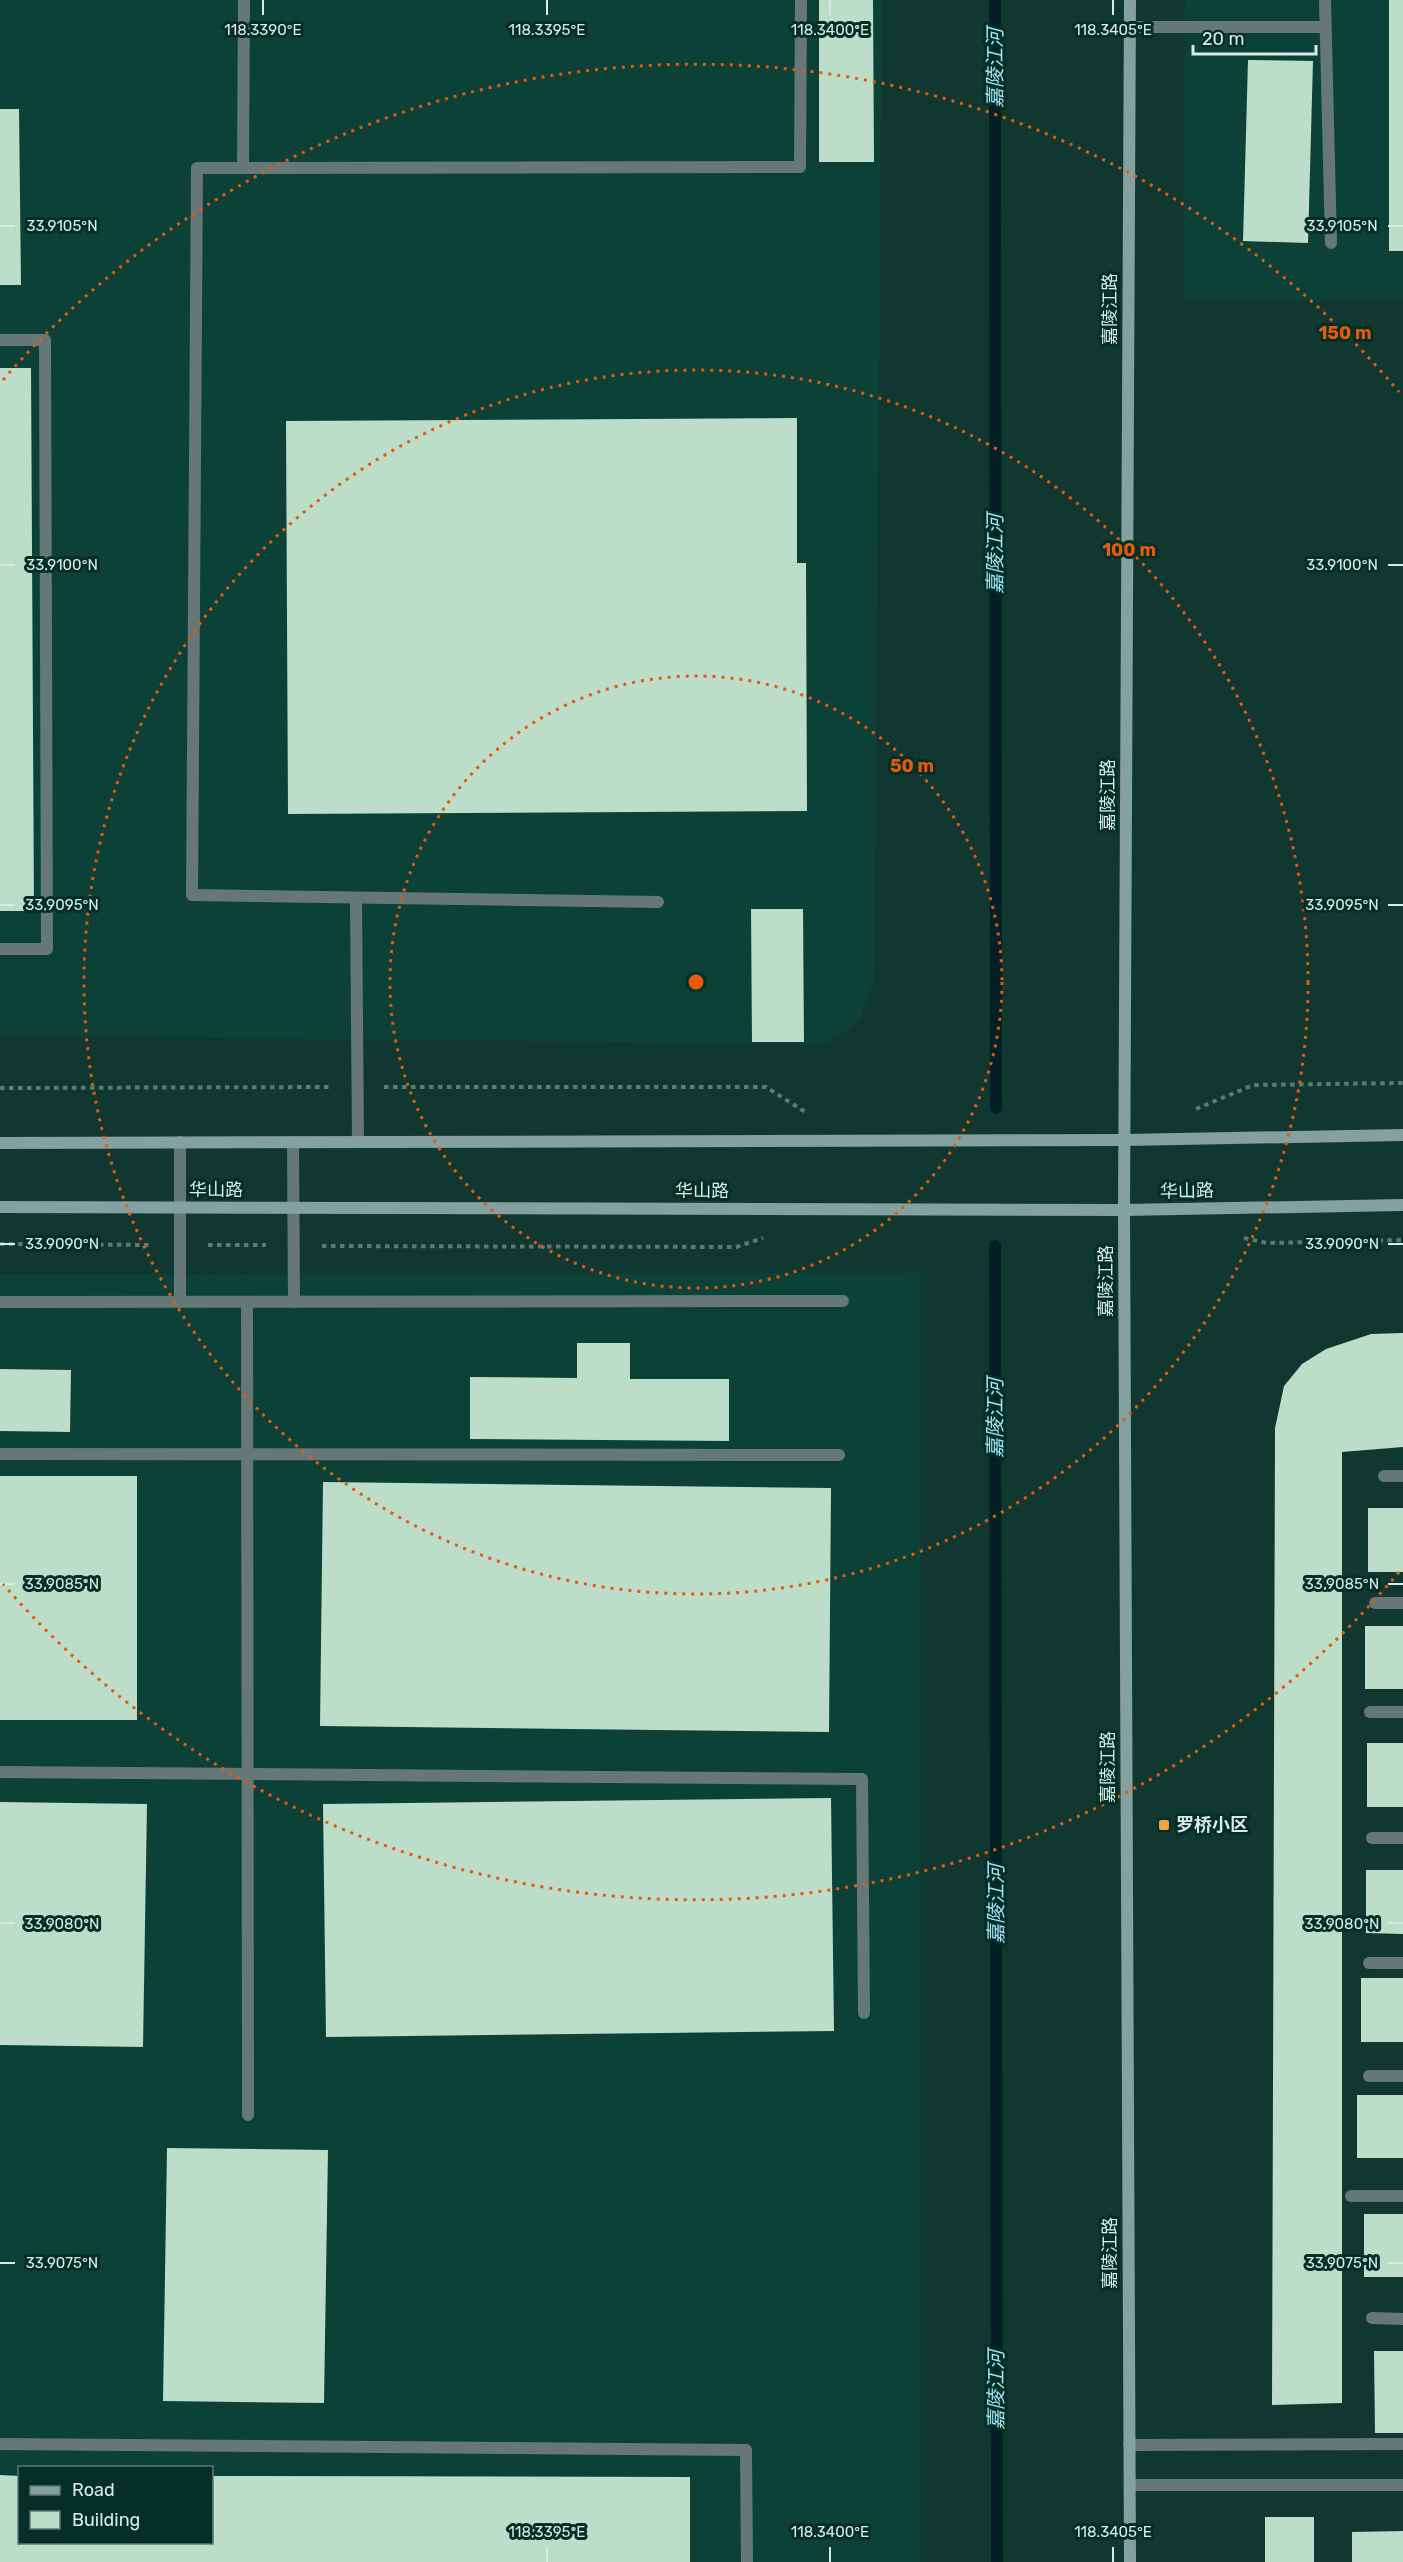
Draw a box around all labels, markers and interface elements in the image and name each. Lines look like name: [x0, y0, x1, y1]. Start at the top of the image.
scale bar: [1193, 18, 1316, 56]
text: 118.3390°E: [224, 21, 302, 39]
text: 118.3395°E: [509, 21, 585, 39]
text: 118.3400°E: [791, 21, 869, 39]
text: 118.3405°E: [1074, 21, 1152, 39]
water label: 嘉陵江河: [983, 24, 1007, 108]
text: 20 m: [1202, 28, 1244, 50]
text: 33.9105°N: [26, 217, 98, 235]
text: 33.9105°N: [1306, 217, 1378, 235]
street label: 嘉陵江路: [1099, 273, 1121, 345]
text: 150 m: [1318, 322, 1372, 344]
water label: 嘉陵江河: [983, 510, 1007, 594]
text: 100 m: [1102, 539, 1156, 561]
text: 33.9100°N: [26, 556, 98, 574]
text: 33.9100°N: [1306, 556, 1378, 574]
text: 50 m: [890, 755, 934, 777]
street label: 嘉陵江路: [1097, 759, 1119, 831]
text: 33.9095°N: [25, 896, 99, 914]
text: 33.9095°N: [1305, 896, 1379, 914]
centre of rings: [686, 972, 706, 992]
street label: 华山路: [189, 1179, 243, 1201]
street label: 华山路: [675, 1180, 729, 1202]
street label: 华山路: [1160, 1180, 1214, 1202]
text: 33.9090°N: [25, 1235, 99, 1253]
text: 33.9090°N: [1305, 1235, 1379, 1253]
street label: 嘉陵江路: [1095, 1245, 1117, 1317]
water label: 嘉陵江河: [983, 1374, 1007, 1458]
text: 33.9085°N: [25, 1575, 99, 1593]
text: 33.9085°N: [1305, 1575, 1379, 1593]
street label: 嘉陵江路: [1097, 1731, 1119, 1803]
place label: 罗桥小区: [1176, 1814, 1248, 1836]
marker: 罗桥小区: [1157, 1818, 1171, 1832]
water label: 嘉陵江河: [984, 1860, 1008, 1944]
text: 33.9080°N: [25, 1915, 99, 1933]
text: 33.9080°N: [1305, 1915, 1379, 1933]
street label: 嘉陵江路: [1099, 2217, 1121, 2289]
text: 33.9075°N: [26, 2254, 98, 2272]
text: 33.9075°N: [1306, 2254, 1378, 2272]
water label: 嘉陵江河: [984, 2346, 1008, 2430]
legend: [18, 2466, 213, 2544]
text: Road: [72, 2479, 115, 2501]
text: Building: [72, 2509, 140, 2531]
text: 118.3395°E: [509, 2523, 585, 2541]
text: 118.3400°E: [791, 2523, 869, 2541]
text: 118.3405°E: [1074, 2523, 1152, 2541]

